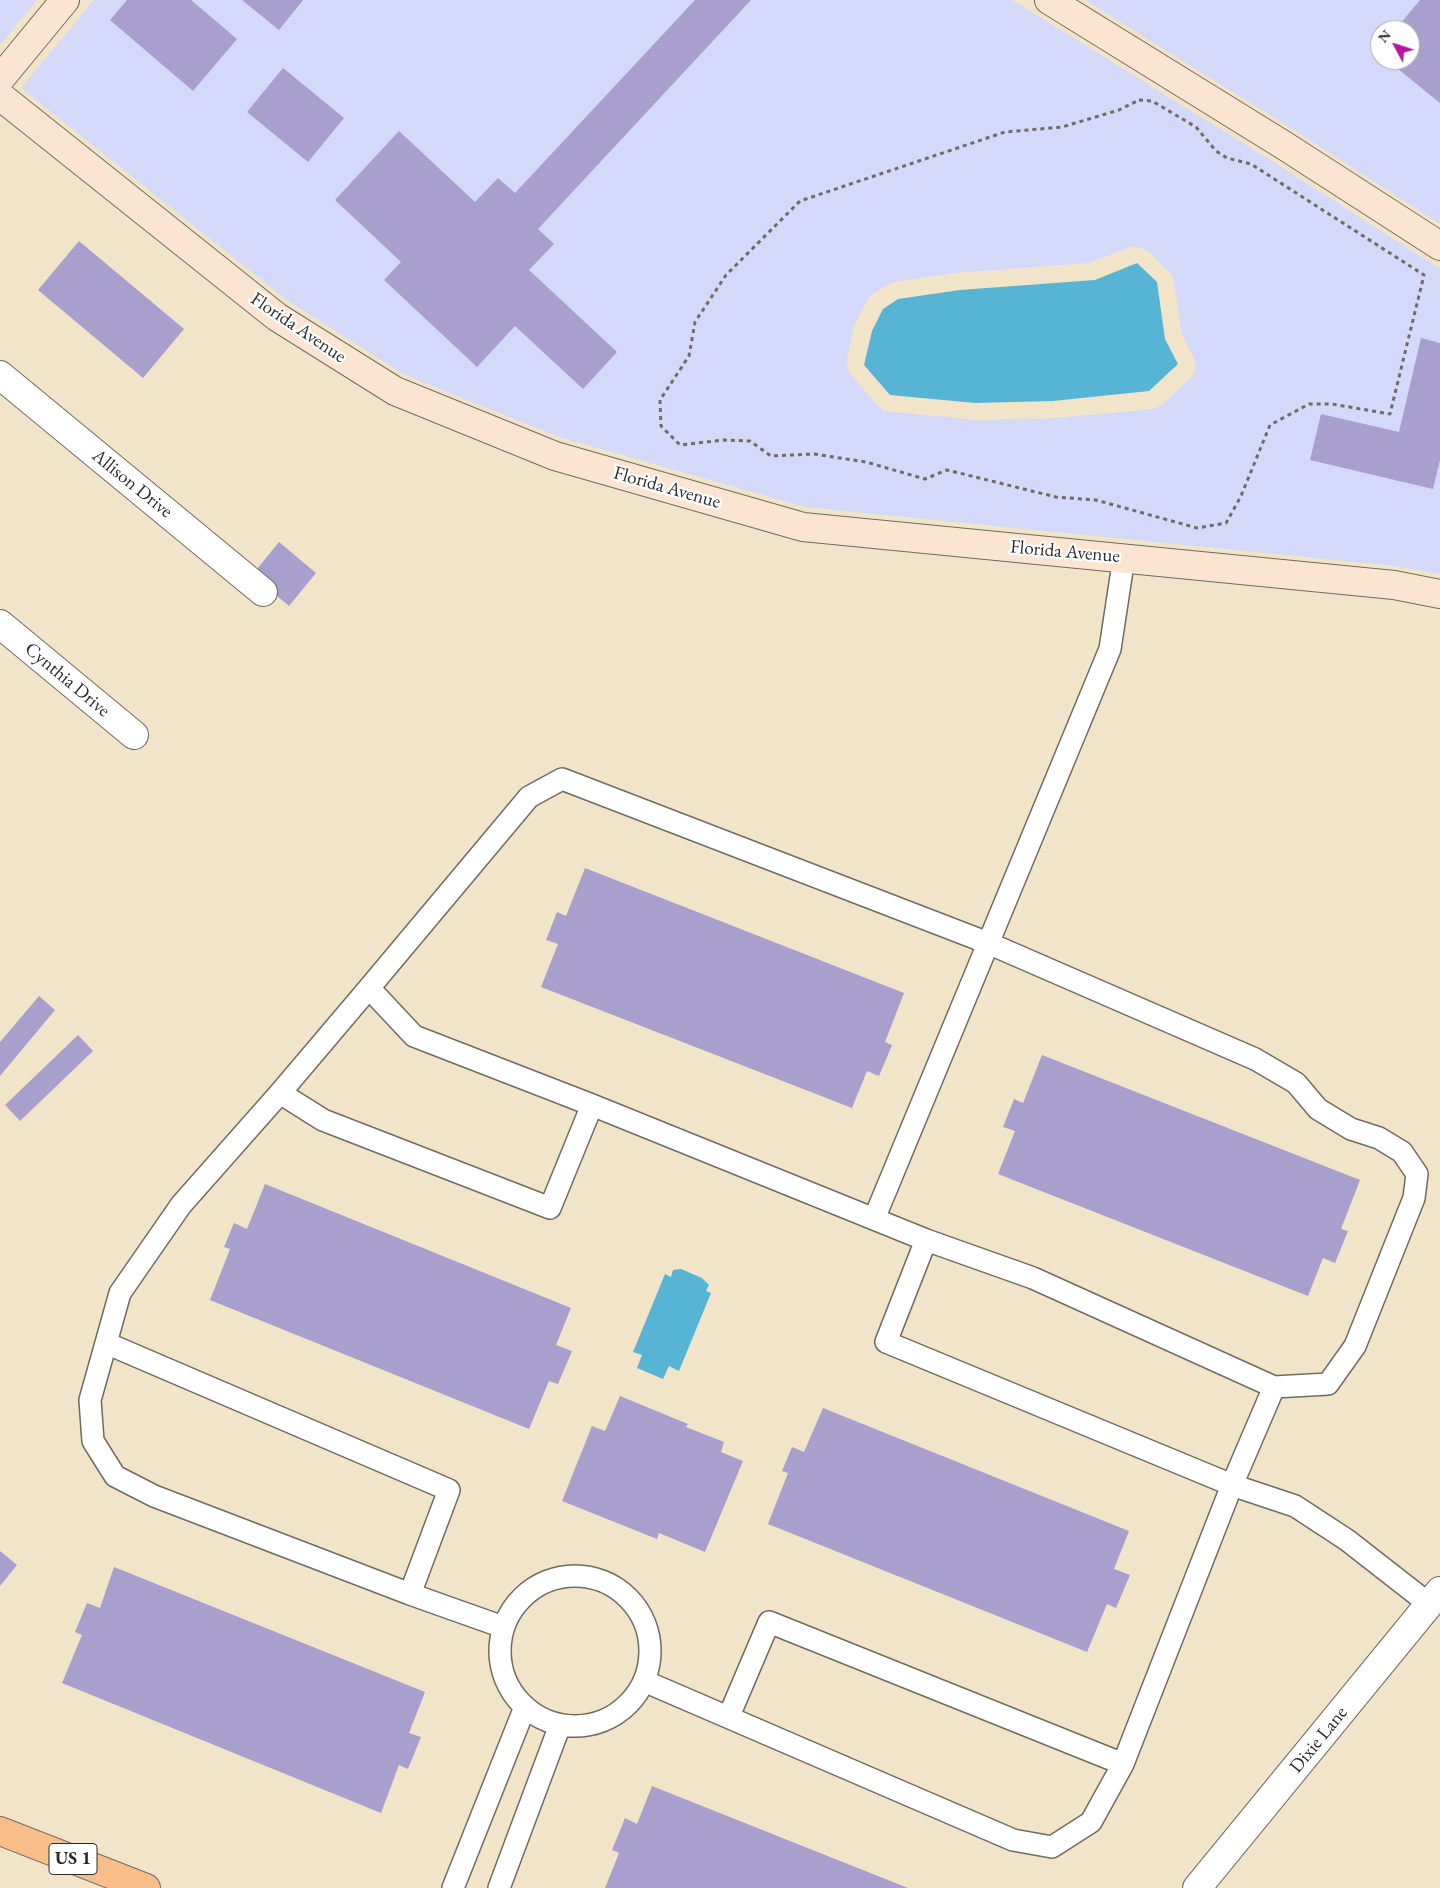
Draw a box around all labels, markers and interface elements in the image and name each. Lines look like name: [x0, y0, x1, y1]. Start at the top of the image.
north arrow: [1370, 20, 1420, 70]
text: N: [1374, 26, 1395, 46]
street label: Florida Avenue: [246, 288, 350, 368]
street label: Allison Drive: [87, 445, 177, 523]
street label: Florida Avenue: [611, 462, 723, 514]
street label: Florida Avenue: [1009, 536, 1121, 568]
street label: Cynthia Drive: [20, 638, 114, 722]
street label: Dixie Lane: [1285, 1702, 1353, 1778]
road number: US 1: [49, 1844, 97, 1875]

